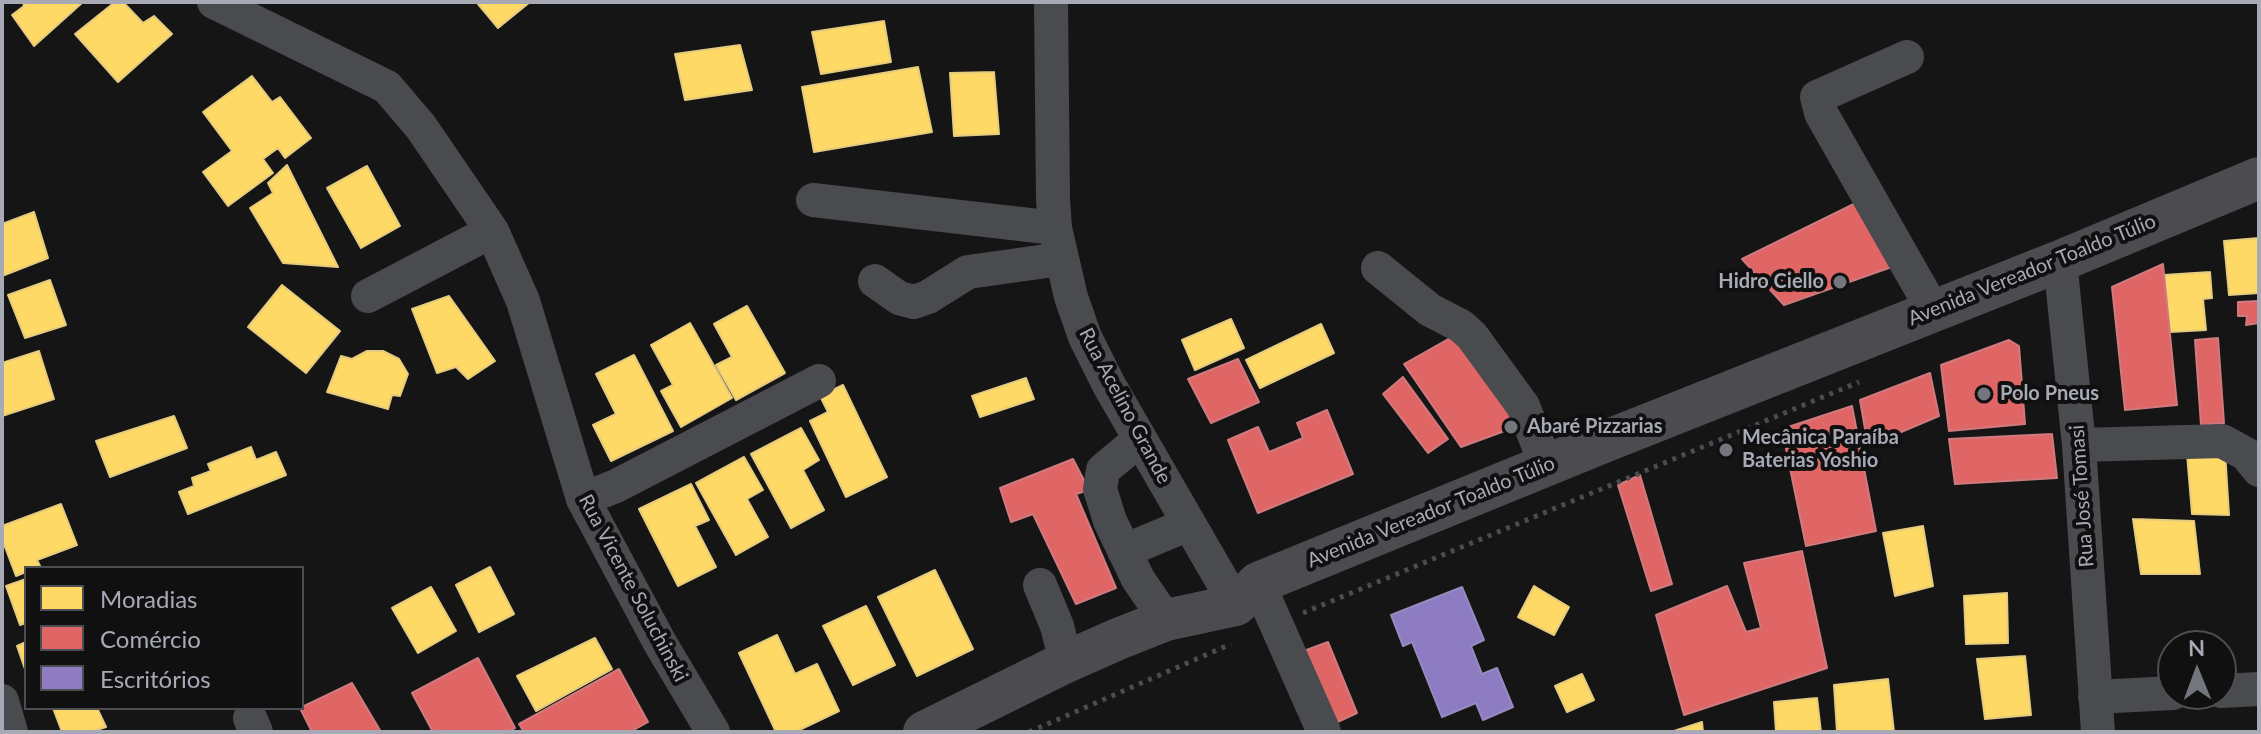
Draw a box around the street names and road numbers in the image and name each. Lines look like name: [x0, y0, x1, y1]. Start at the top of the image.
street label: Avenida Vereador Toaldo Túlio: [1905, 209, 2159, 331]
street label: Rua Acelino Grande: [1074, 324, 1176, 488]
street label: Rua José Tomasi: [2065, 424, 2099, 568]
street label: Avenida Vereador Toaldo Túlio: [1304, 451, 1558, 573]
street label: Rua Vicente Soluchinski: [573, 490, 693, 686]

